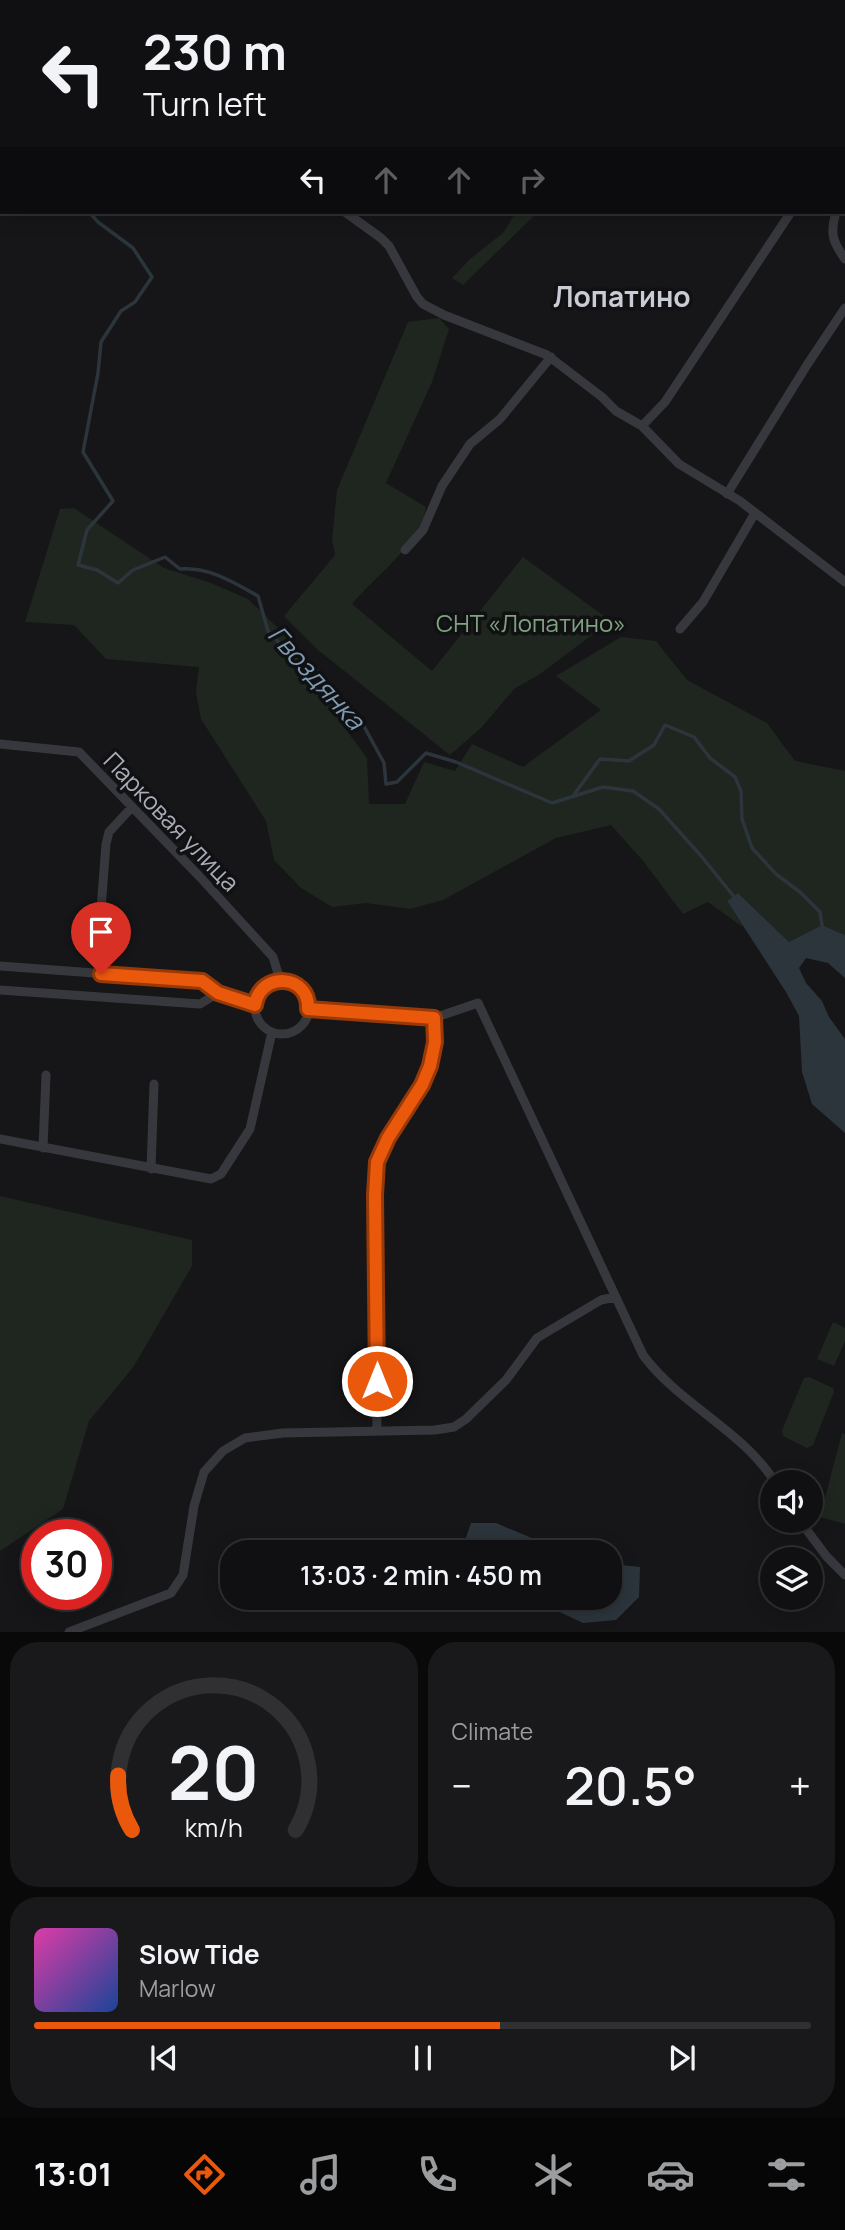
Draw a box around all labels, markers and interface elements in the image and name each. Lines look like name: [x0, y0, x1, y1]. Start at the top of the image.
text: 230 m: [143, 18, 287, 85]
icon: left: [28, 28, 119, 119]
text: Turn left: [143, 82, 267, 126]
icon: left: [294, 161, 332, 199]
icon: ahead: [367, 161, 405, 199]
icon: ahead: [440, 161, 478, 199]
icon: right: [513, 161, 551, 199]
district label: Лопатино: [553, 277, 691, 315]
park label: СНТ «Лопатино»: [436, 606, 626, 639]
water label: Гвоздянка: [261, 617, 374, 738]
street label: Парковая улица: [97, 744, 247, 898]
pin: [71, 902, 131, 974]
icon: arrive: [82, 913, 120, 951]
position arrow: [340, 1344, 414, 1418]
map controls: [760, 1470, 823, 1610]
button: sound: [760, 1470, 823, 1533]
speed limit sign: 30: [21, 1519, 112, 1610]
button: layers: [760, 1547, 823, 1610]
text: 13:03 · 2 min · 450 m: [300, 1557, 542, 1593]
text: Climate: [452, 1715, 533, 1747]
text: 20: [168, 1723, 259, 1823]
text: 20.5°: [564, 1750, 697, 1821]
text: −: [452, 1759, 472, 1811]
text: +: [789, 1759, 811, 1811]
text: km/h: [185, 1810, 243, 1845]
text: Slow Tide: [139, 1936, 260, 1972]
text: Marlow: [139, 1972, 216, 2004]
icon: previous: [145, 2039, 183, 2077]
icon: pause: [404, 2039, 442, 2077]
icon: next: [663, 2039, 701, 2077]
icon: directions: [180, 2150, 229, 2199]
icon: music: [296, 2150, 345, 2199]
icon: phone: [413, 2150, 462, 2199]
icon: climate: [529, 2150, 578, 2199]
icon: car: [646, 2150, 695, 2199]
icon: filters: [762, 2150, 811, 2199]
text: 13:01: [34, 2152, 112, 2196]

